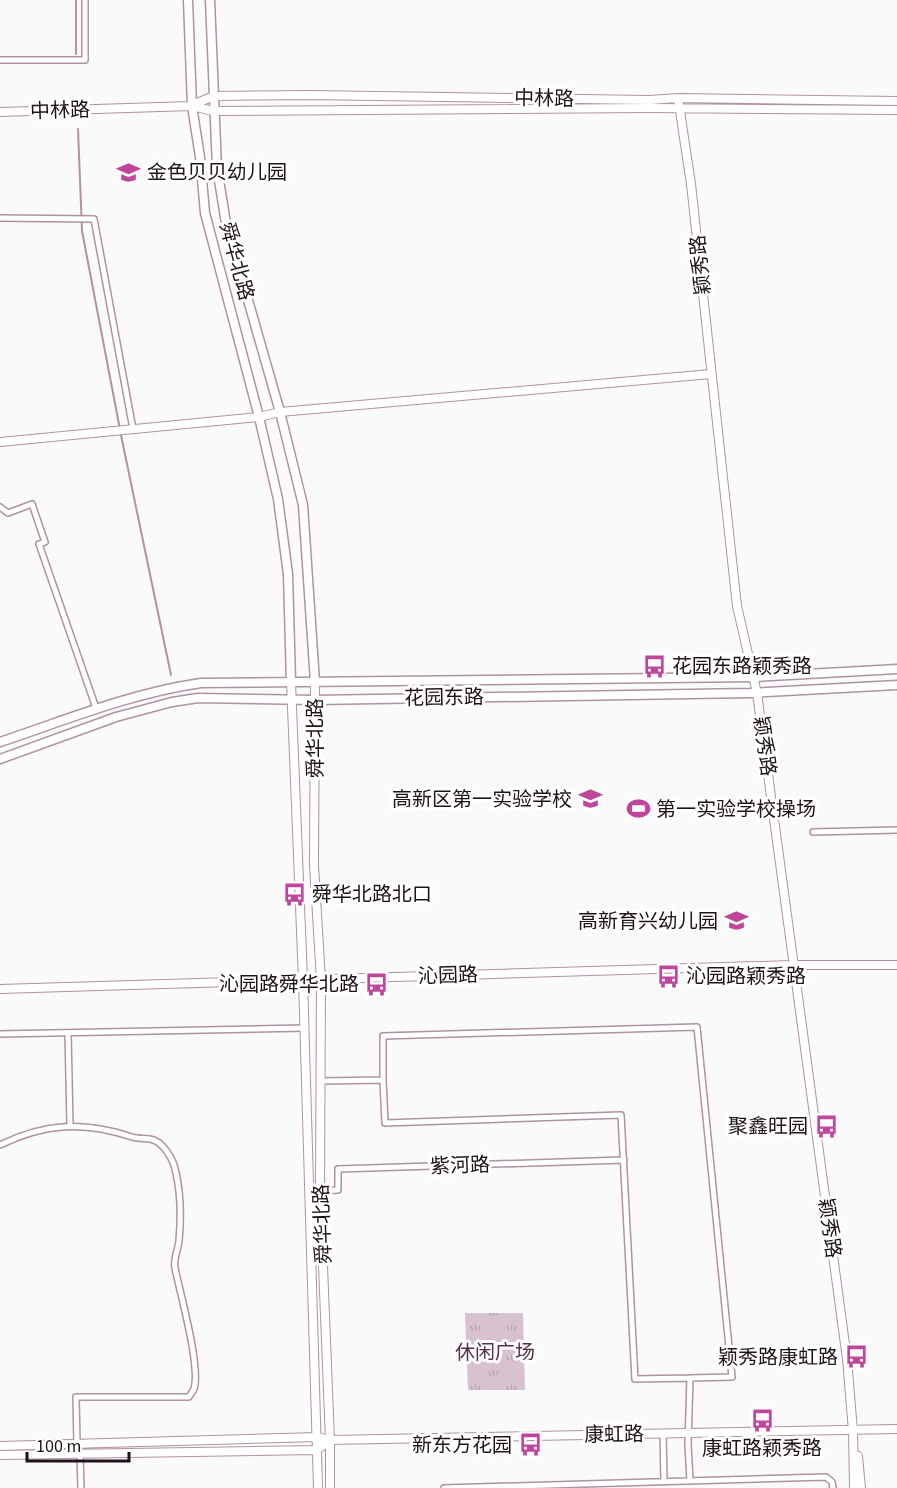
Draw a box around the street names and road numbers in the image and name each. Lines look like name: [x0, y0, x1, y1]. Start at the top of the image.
street label: 中林路: [514, 84, 574, 114]
street label: 中林路: [30, 96, 91, 126]
street label: 舜华北路: [212, 219, 260, 304]
street label: 颖秀路: [684, 234, 718, 296]
street label: 花园东路: [404, 683, 484, 713]
street label: 舜华北路: [302, 698, 330, 778]
street label: 颖秀路: [746, 714, 782, 778]
street label: 沁园路: [418, 961, 479, 991]
street label: 紫河路: [430, 1151, 491, 1181]
street label: 舜华北路: [308, 1184, 338, 1264]
street label: 颖秀路: [811, 1196, 847, 1260]
street label: 康虹路: [584, 1420, 644, 1450]

